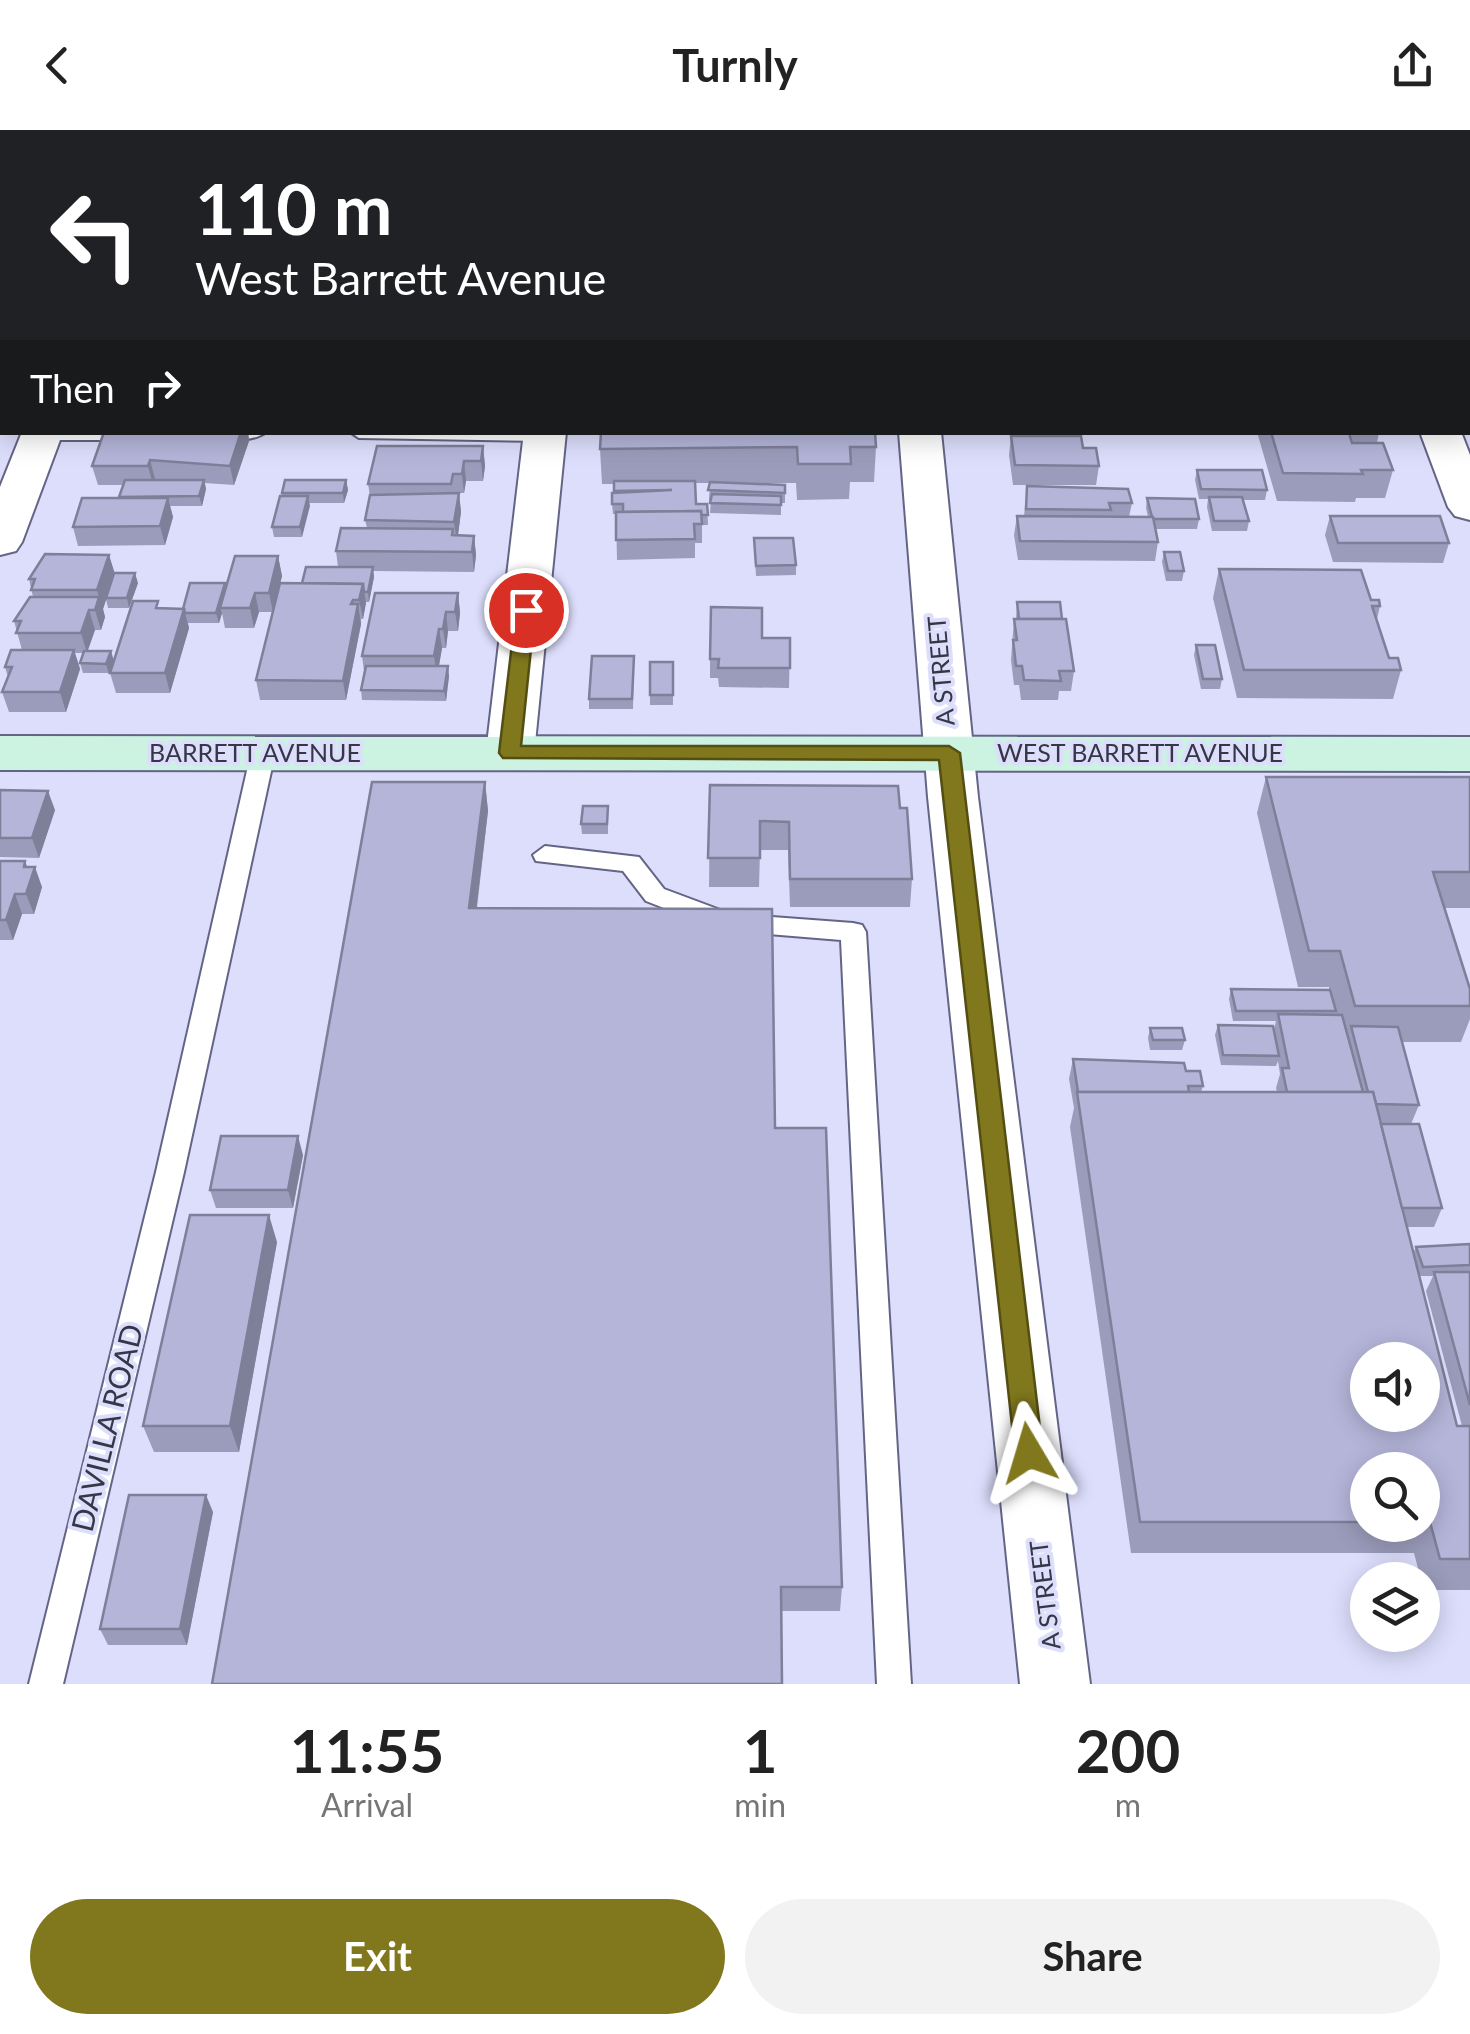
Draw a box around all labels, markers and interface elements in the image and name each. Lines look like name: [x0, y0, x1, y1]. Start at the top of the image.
icon: back: [30, 38, 85, 93]
text: Turnly: [672, 38, 798, 92]
icon: share: [1385, 38, 1440, 93]
text: 110 m: [195, 166, 392, 250]
icon: left: [30, 170, 160, 300]
text: West Barrett Avenue: [195, 251, 606, 305]
icon: right: [135, 360, 190, 415]
text: Then: [30, 365, 115, 411]
pin: [484, 568, 569, 653]
icon: arrive: [499, 583, 554, 638]
street label: A STREET: [920, 615, 960, 727]
street label: BARRETT AVENUE: [149, 737, 361, 767]
street label: WEST BARRETT AVENUE: [997, 737, 1283, 767]
street label: DAVILLA ROAD: [63, 1320, 149, 1535]
map controls: [1350, 1342, 1440, 1652]
button: sound: [1350, 1342, 1440, 1432]
position arrow: [977, 1401, 1081, 1505]
button: search: [1350, 1452, 1440, 1542]
street label: A STREET: [1022, 1538, 1066, 1652]
button: layers: [1350, 1562, 1440, 1652]
text: 11:55: [290, 1714, 444, 1786]
text: 1: [743, 1714, 778, 1786]
text: 200: [1076, 1714, 1180, 1786]
text: Arrival: [321, 1785, 413, 1824]
text: min: [734, 1785, 786, 1824]
text: m: [1115, 1785, 1141, 1824]
button: Exit: [30, 1899, 725, 2014]
button: Share: [745, 1899, 1440, 2014]

